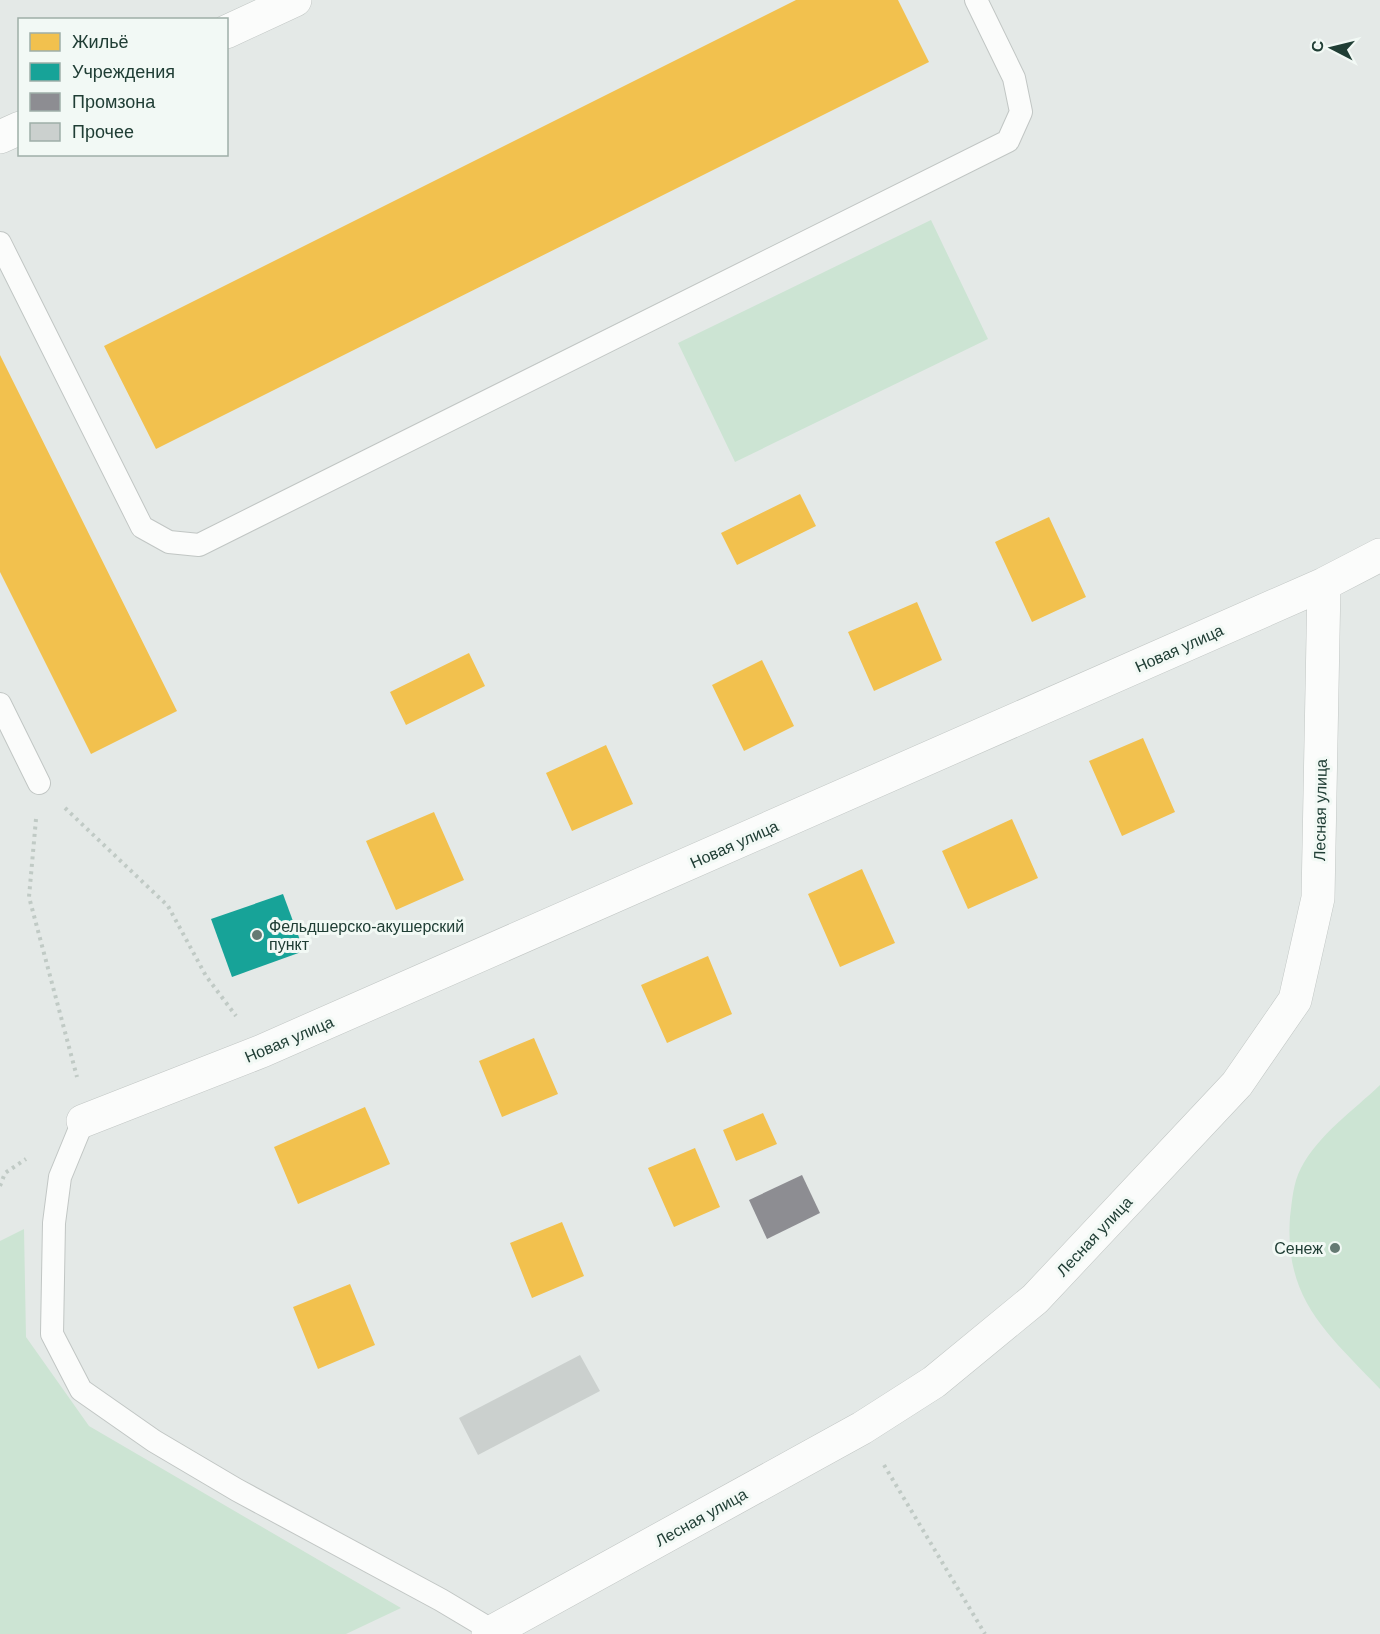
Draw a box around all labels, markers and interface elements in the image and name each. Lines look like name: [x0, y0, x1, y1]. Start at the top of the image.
legend: [18, 18, 228, 156]
north arrow: [1302, 18, 1362, 78]
text: Жильё: [72, 32, 129, 52]
text: С: [1308, 39, 1327, 53]
text: Учреждения: [72, 62, 175, 82]
text: Промзона: [72, 92, 156, 112]
text: Прочее: [72, 122, 134, 142]
street label: Новая улица: [1132, 621, 1226, 675]
street label: Лесная улица: [1311, 759, 1330, 861]
street label: Новая улица: [687, 817, 781, 871]
place label: Фельдшерско-акушерский пункт: [269, 918, 464, 953]
marker: Фельдшерско-акушерский пункт: [250, 928, 264, 942]
street label: Новая улица: [242, 1013, 336, 1066]
street label: Лесная улица: [1053, 1193, 1136, 1280]
place label: Сенеж: [1274, 1240, 1323, 1257]
marker: Сенеж: [1328, 1241, 1342, 1255]
street label: Лесная улица: [652, 1485, 750, 1550]

